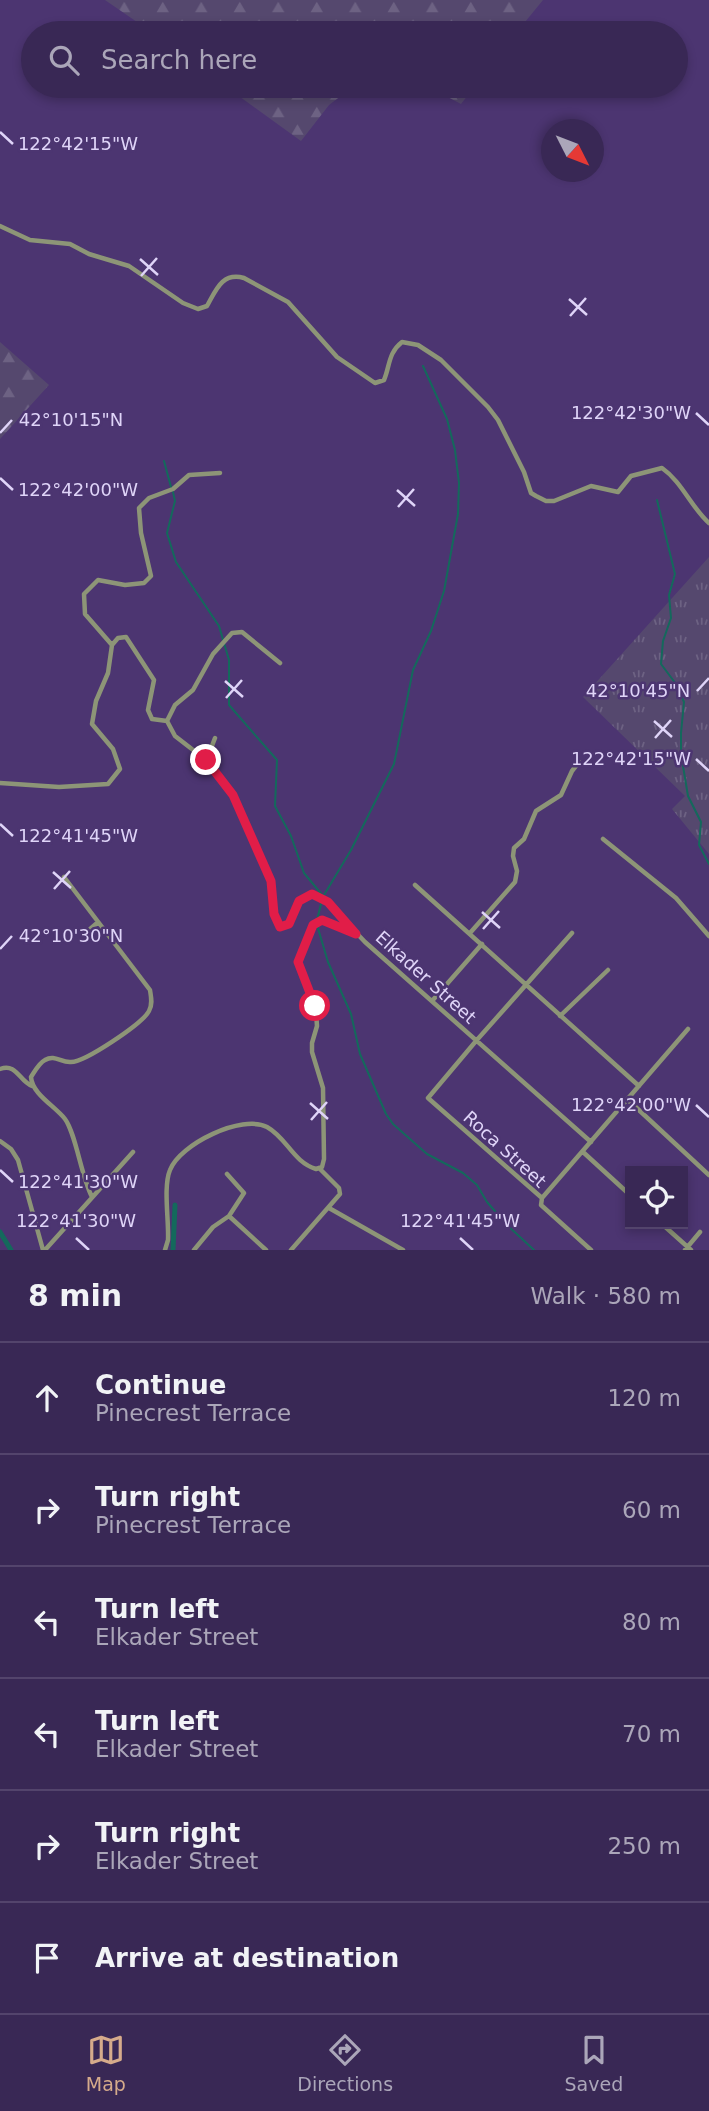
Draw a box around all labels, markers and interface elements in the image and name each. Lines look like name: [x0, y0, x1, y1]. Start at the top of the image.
search box: [21, 21, 688, 98]
icon: search: [45, 41, 83, 79]
text: Search here: [101, 45, 257, 75]
north arrow: [541, 119, 604, 182]
text: 122°42'15"W: [18, 133, 138, 154]
text: 122°42'30"W: [571, 402, 691, 423]
text: 42°10'15"N: [19, 409, 123, 430]
text: 122°42'00"W: [18, 479, 138, 500]
text: 42°10'45"N: [586, 680, 690, 701]
route end: [190, 744, 221, 775]
text: 122°42'15"W: [571, 748, 691, 769]
text: 122°41'45"W: [18, 825, 138, 846]
text: 42°10'30"N: [19, 925, 123, 946]
street label: Elkader Street: [371, 926, 481, 1028]
route start: [299, 990, 330, 1021]
text: 122°42'00"W: [571, 1094, 691, 1115]
street label: Roca Street: [459, 1106, 551, 1192]
map controls: [625, 1166, 688, 1229]
button: locate: [625, 1166, 688, 1229]
text: 122°41'30"W: [18, 1171, 138, 1192]
text: 122°41'30"W: [16, 1210, 136, 1231]
text: 122°41'45"W: [400, 1210, 520, 1231]
text: 8 min: [28, 1278, 122, 1313]
text: Walk · 580 m: [530, 1283, 681, 1309]
text: Continue: [95, 1370, 226, 1400]
icon: ahead: [28, 1379, 66, 1417]
text: 120 m: [607, 1385, 681, 1411]
text: Pinecrest Terrace: [95, 1400, 291, 1426]
text: Turn right: [95, 1482, 240, 1512]
icon: right: [28, 1491, 66, 1529]
text: 60 m: [622, 1497, 681, 1523]
text: Pinecrest Terrace: [95, 1512, 291, 1538]
text: Turn left: [95, 1594, 219, 1624]
icon: left: [28, 1603, 66, 1641]
text: 80 m: [622, 1609, 681, 1635]
text: Elkader Street: [95, 1624, 258, 1650]
text: Turn left: [95, 1706, 219, 1736]
icon: left: [28, 1715, 66, 1753]
text: 70 m: [622, 1721, 681, 1747]
text: Elkader Street: [95, 1736, 258, 1762]
text: Turn right: [95, 1818, 240, 1848]
icon: right: [28, 1827, 66, 1865]
text: 250 m: [607, 1833, 681, 1859]
text: Elkader Street: [95, 1848, 258, 1874]
icon: arrive: [28, 1939, 66, 1977]
text: Arrive at destination: [95, 1943, 399, 1973]
tab: Map: [86, 2031, 126, 2095]
tab: Directions: [297, 2031, 393, 2095]
tab: Saved: [565, 2031, 623, 2095]

